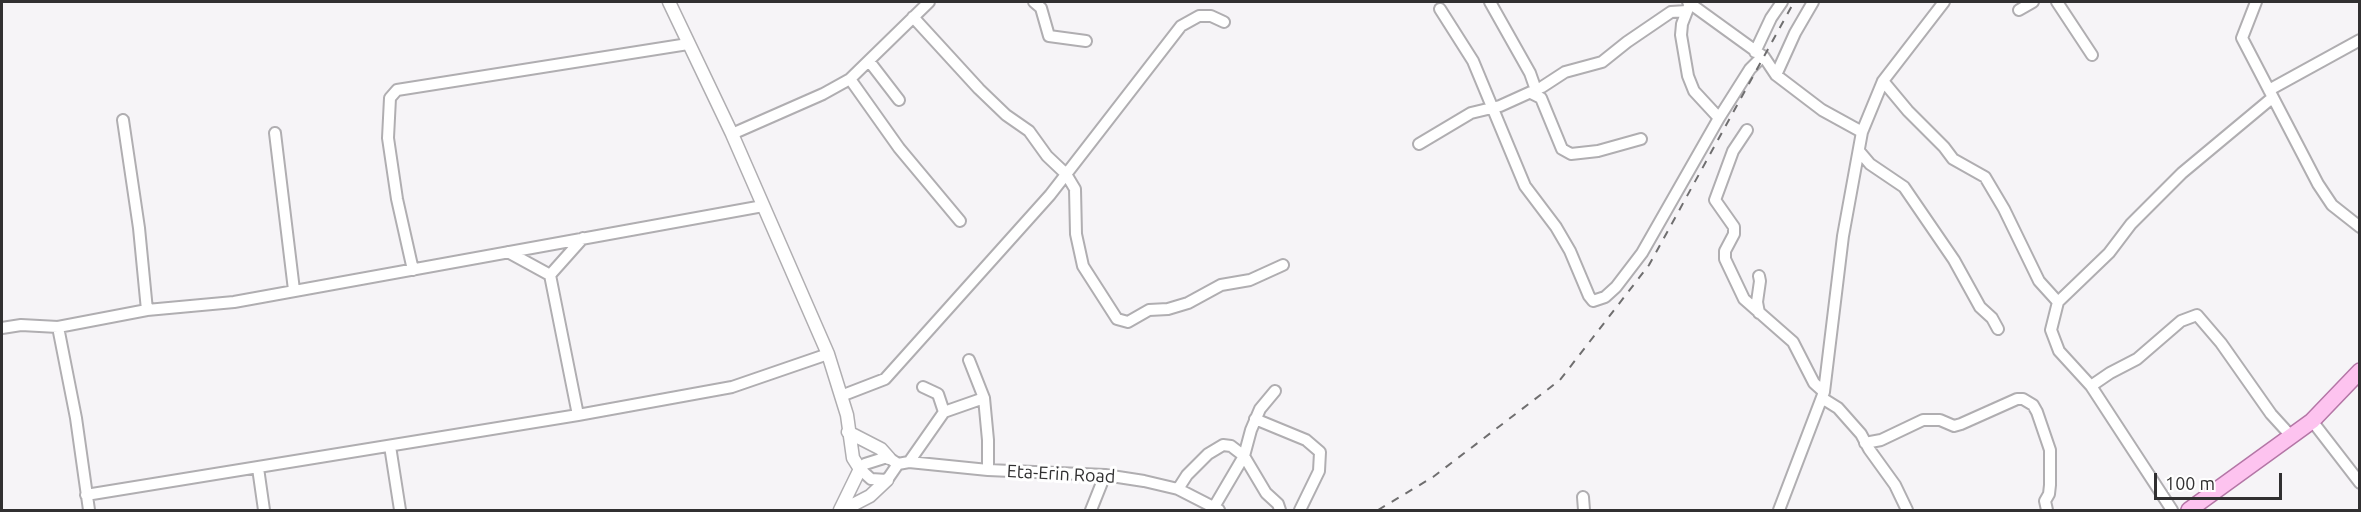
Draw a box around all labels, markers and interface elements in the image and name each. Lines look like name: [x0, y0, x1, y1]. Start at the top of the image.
street label: Eta-Erin Road: [1006, 460, 1116, 488]
scale bar: [2157, 461, 2284, 499]
text: 100 m: [2165, 473, 2215, 493]

